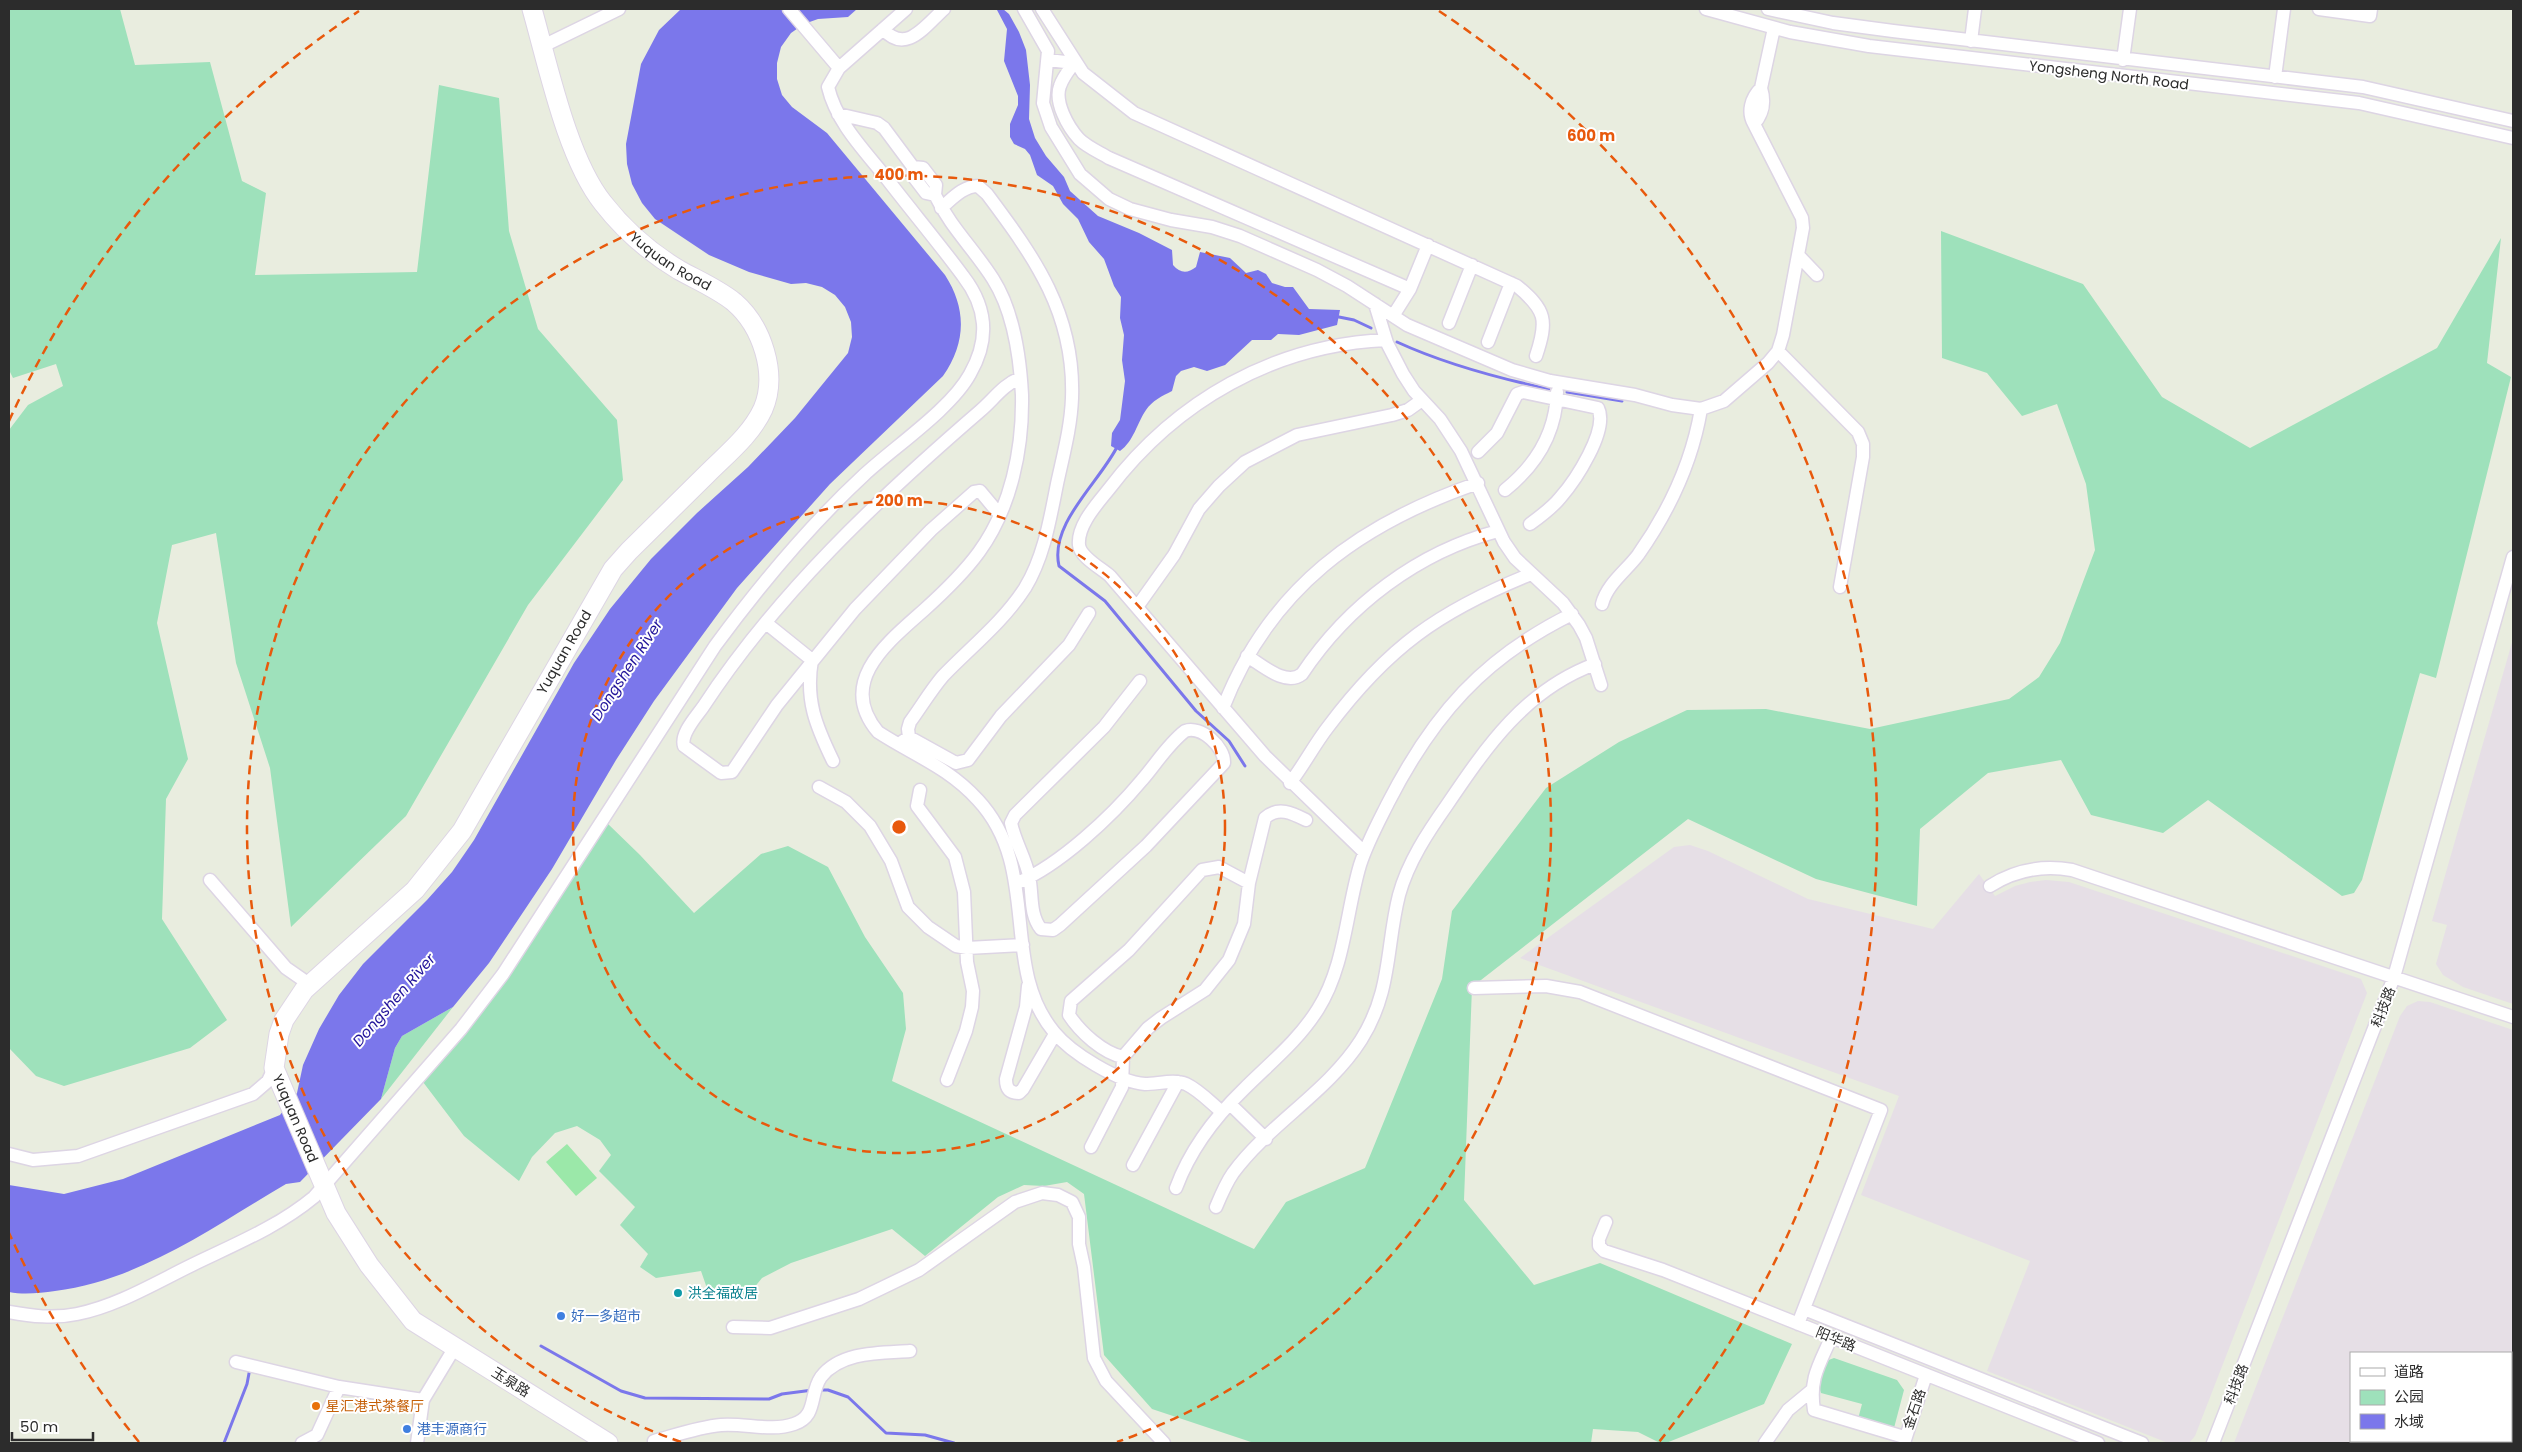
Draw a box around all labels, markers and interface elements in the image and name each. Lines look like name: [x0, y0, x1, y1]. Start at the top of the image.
street label: Yongsheng North Road: [2028, 55, 2190, 95]
text: 600 m: [1567, 125, 1615, 146]
text: 400 m: [875, 164, 924, 185]
street label: Yuquan Road: [625, 227, 715, 295]
text: 200 m: [875, 490, 923, 511]
street label: Yuquan Road: [532, 606, 596, 698]
water label: Dongshen River: [586, 615, 667, 724]
centre of rings: [890, 818, 908, 836]
water label: Dongshen River: [347, 948, 440, 1051]
street label: 科技路: [2366, 984, 2400, 1030]
street label: Yuquan Road: [268, 1071, 323, 1165]
place label: 洪全福故居: [688, 1283, 758, 1303]
marker: 洪全福故居: [672, 1287, 684, 1299]
place label: 好一多超市: [571, 1306, 641, 1326]
marker: 好一多超市: [555, 1310, 567, 1322]
street label: 阳华路: [1813, 1322, 1859, 1356]
legend: [2350, 1352, 2512, 1442]
street label: 科技路: [2219, 1361, 2253, 1407]
text: 道路: [2394, 1361, 2424, 1382]
street label: 玉泉路: [488, 1362, 534, 1402]
street label: 金石路: [1898, 1386, 1930, 1432]
text: 公园: [2394, 1386, 2424, 1407]
place label: 星汇港式茶餐厅: [326, 1396, 424, 1416]
marker: 星汇港式茶餐厅: [310, 1400, 322, 1412]
scale bar: [12, 1410, 94, 1442]
text: 水域: [2394, 1411, 2424, 1432]
text: 50 m: [20, 1416, 58, 1437]
place label: 港丰源商行: [417, 1419, 487, 1439]
marker: 港丰源商行: [401, 1423, 413, 1435]

